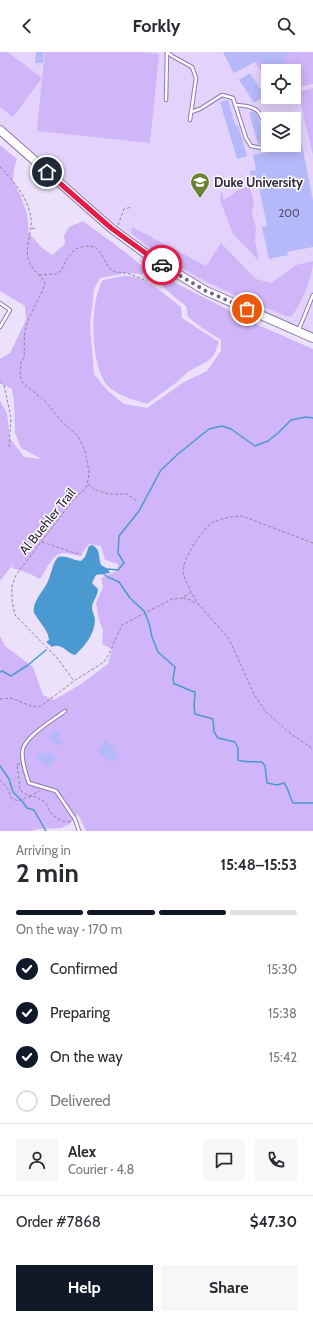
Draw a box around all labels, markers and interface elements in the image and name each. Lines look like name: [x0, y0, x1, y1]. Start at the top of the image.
icon: back: [16, 15, 38, 37]
text: Forkly: [132, 15, 181, 37]
icon: search: [275, 15, 297, 37]
map controls: [261, 64, 301, 152]
button: locate: [261, 64, 301, 104]
button: layers: [261, 112, 301, 152]
pin: [30, 155, 64, 189]
icon: home: [36, 161, 58, 183]
school or university icon: Duke University: [189, 171, 211, 199]
place label: Duke University: [214, 174, 303, 190]
house number: 200: [278, 206, 300, 220]
courier: [142, 245, 182, 285]
icon: car: [151, 254, 173, 276]
pin: [230, 292, 264, 326]
icon: bag: [236, 298, 258, 320]
street label: Al Buehler Trail: [15, 485, 79, 557]
text: Arriving in: [16, 842, 71, 858]
text: 15:48–15:53: [221, 856, 297, 874]
text: 2 min: [16, 857, 79, 889]
text: On the way · 170 m: [16, 921, 122, 937]
icon: check: [16, 958, 38, 980]
text: Confirmed: [50, 960, 118, 978]
text: 15:30: [267, 961, 297, 977]
icon: check: [16, 1002, 38, 1024]
text: Preparing: [50, 1004, 110, 1022]
text: 15:38: [268, 1005, 297, 1021]
icon: check: [16, 1046, 38, 1068]
text: On the way: [50, 1048, 123, 1066]
text: 15:42: [269, 1049, 297, 1065]
text: Delivered: [50, 1092, 111, 1110]
button: person: [16, 1139, 58, 1181]
button: chat: [203, 1139, 245, 1181]
button: phone: [255, 1139, 297, 1181]
text: Alex: [68, 1143, 96, 1161]
text: Courier · 4.8: [68, 1161, 134, 1177]
text: Order #7868: [16, 1213, 101, 1231]
text: $47.30: [250, 1213, 297, 1231]
button: Help: [16, 1265, 153, 1311]
button: Share: [161, 1265, 297, 1311]

